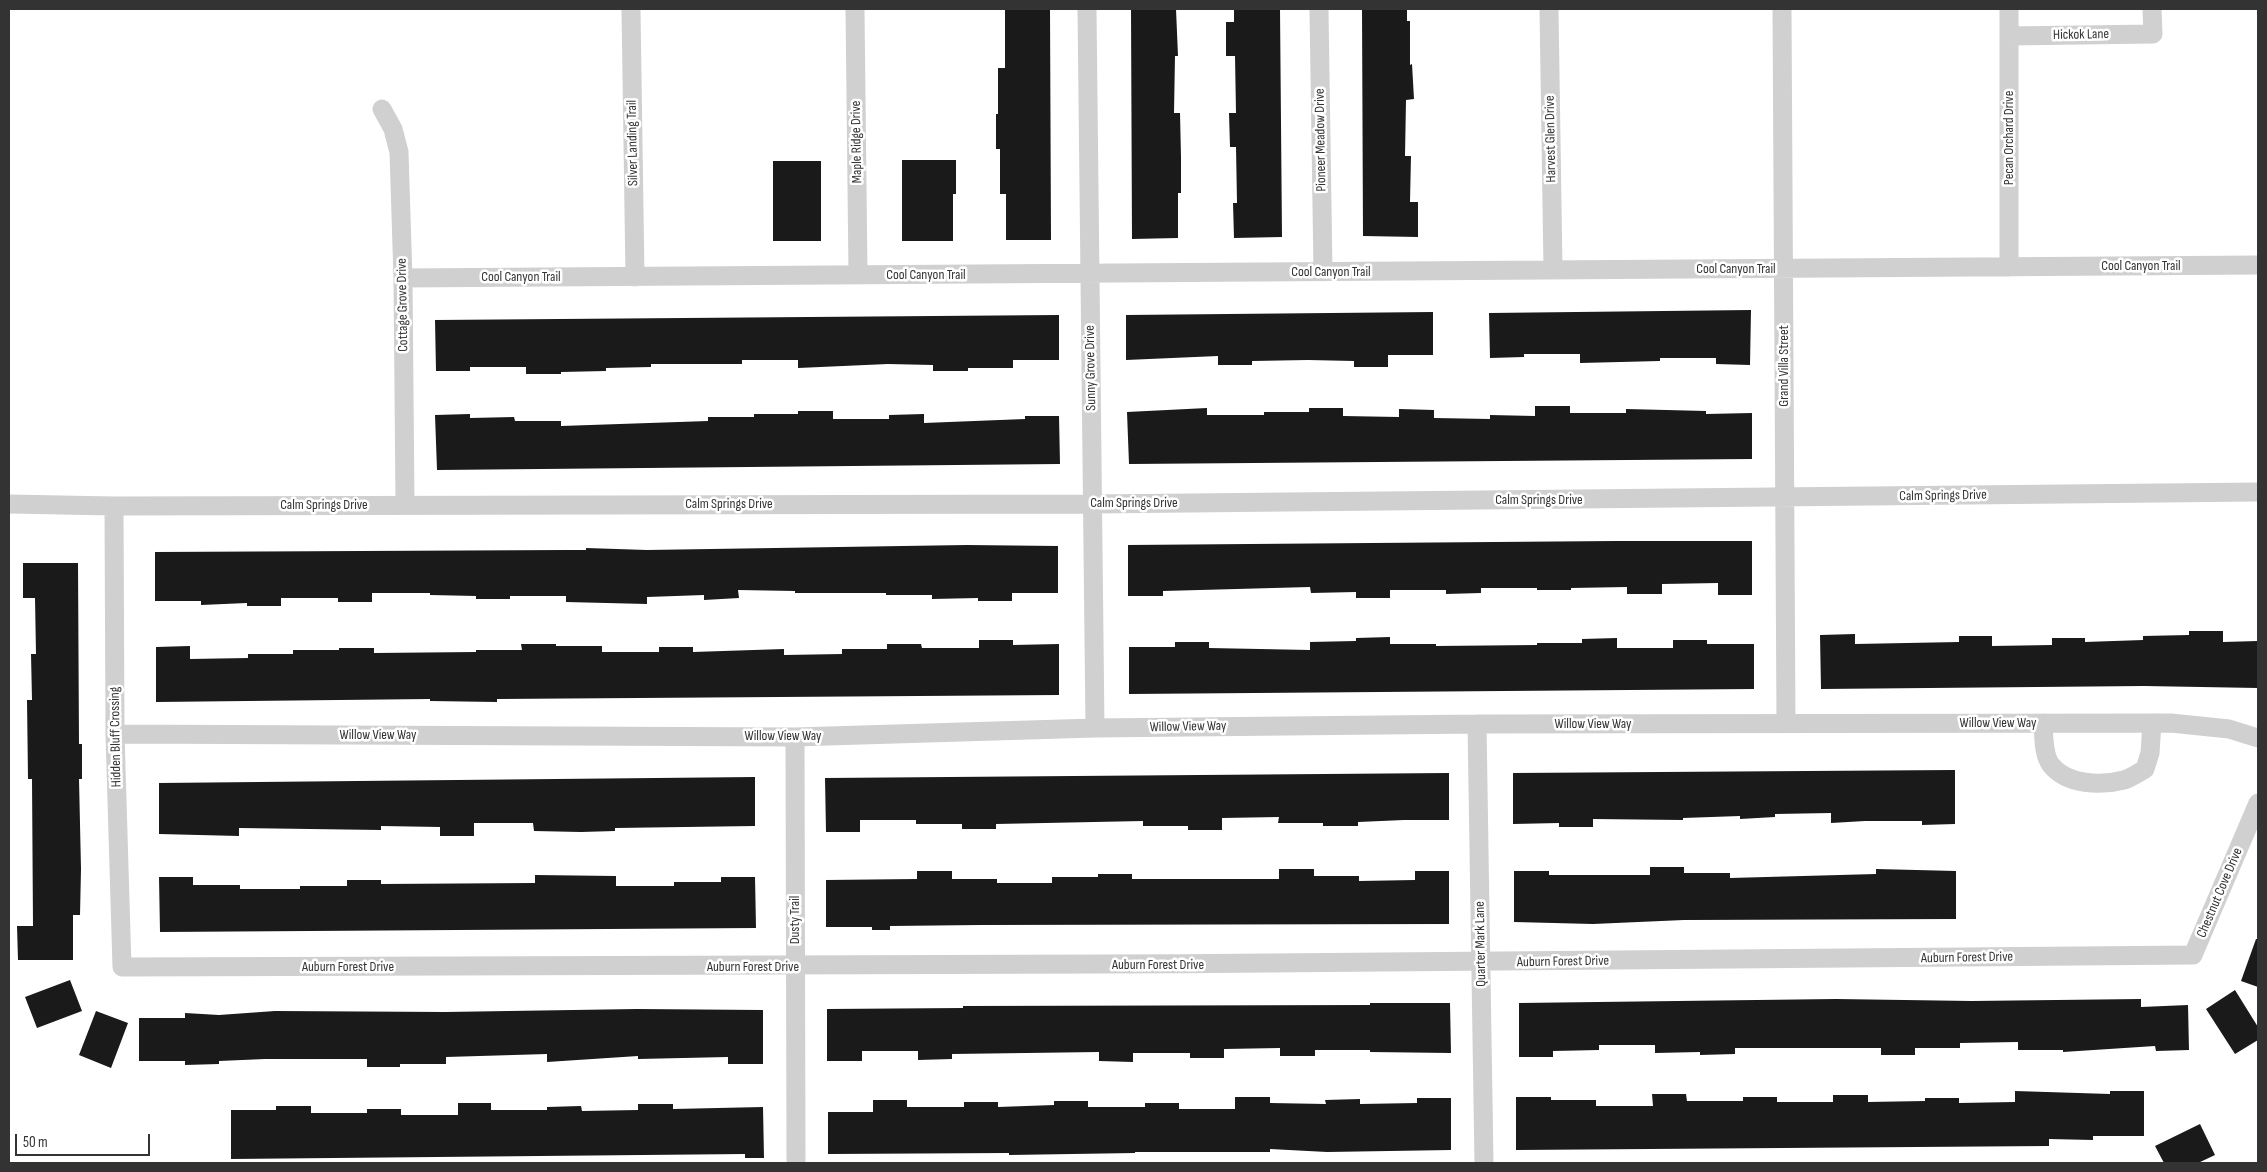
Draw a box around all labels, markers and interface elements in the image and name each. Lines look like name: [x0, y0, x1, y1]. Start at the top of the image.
street label: Hickok Lane: [2053, 26, 2109, 44]
street label: Pioneer Meadow Drive: [1312, 88, 1330, 192]
street label: Pecan Orchard Drive: [2001, 91, 2017, 185]
street label: Harvest Glen Drive: [1542, 95, 1560, 183]
street label: Silver Landing Trail: [624, 100, 642, 186]
street label: Maple Ridge Drive: [848, 101, 866, 183]
street label: Cottage Grove Drive: [394, 258, 412, 352]
street label: Cool Canyon Trail: [2101, 258, 2181, 274]
street label: Cool Canyon Trail: [1696, 261, 1776, 277]
street label: Cool Canyon Trail: [1291, 264, 1371, 280]
street label: Cool Canyon Trail: [886, 267, 966, 283]
street label: Cool Canyon Trail: [481, 269, 561, 285]
street label: Sunny Grove Drive: [1082, 325, 1100, 411]
street label: Grand Villa Street: [1776, 325, 1792, 407]
street label: Calm Springs Drive: [1899, 487, 1987, 505]
street label: Calm Springs Drive: [1495, 492, 1583, 508]
street label: Calm Springs Drive: [1090, 495, 1178, 511]
street label: Calm Springs Drive: [685, 496, 773, 512]
street label: Calm Springs Drive: [280, 497, 368, 513]
street label: Hidden Bluff Crossing: [107, 687, 125, 787]
street label: Willow View Way: [1960, 715, 2036, 731]
street label: Willow View Way: [1555, 716, 1631, 732]
street label: Willow View Way: [1149, 718, 1227, 736]
street label: Willow View Way: [340, 727, 416, 743]
street label: Willow View Way: [745, 728, 821, 744]
street label: Chestnut Cove Drive: [2194, 846, 2246, 940]
street label: Dusty Trail: [787, 896, 803, 944]
street label: Quarter Mark Lane: [1472, 901, 1490, 987]
street label: Auburn Forest Drive: [1921, 949, 2013, 967]
street label: Auburn Forest Drive: [1517, 953, 1609, 971]
street label: Auburn Forest Drive: [1112, 957, 1204, 973]
street label: Auburn Forest Drive: [302, 959, 394, 975]
street label: Auburn Forest Drive: [707, 959, 799, 975]
scale bar: [18, 1124, 152, 1156]
text: 50 m: [23, 1133, 48, 1152]

